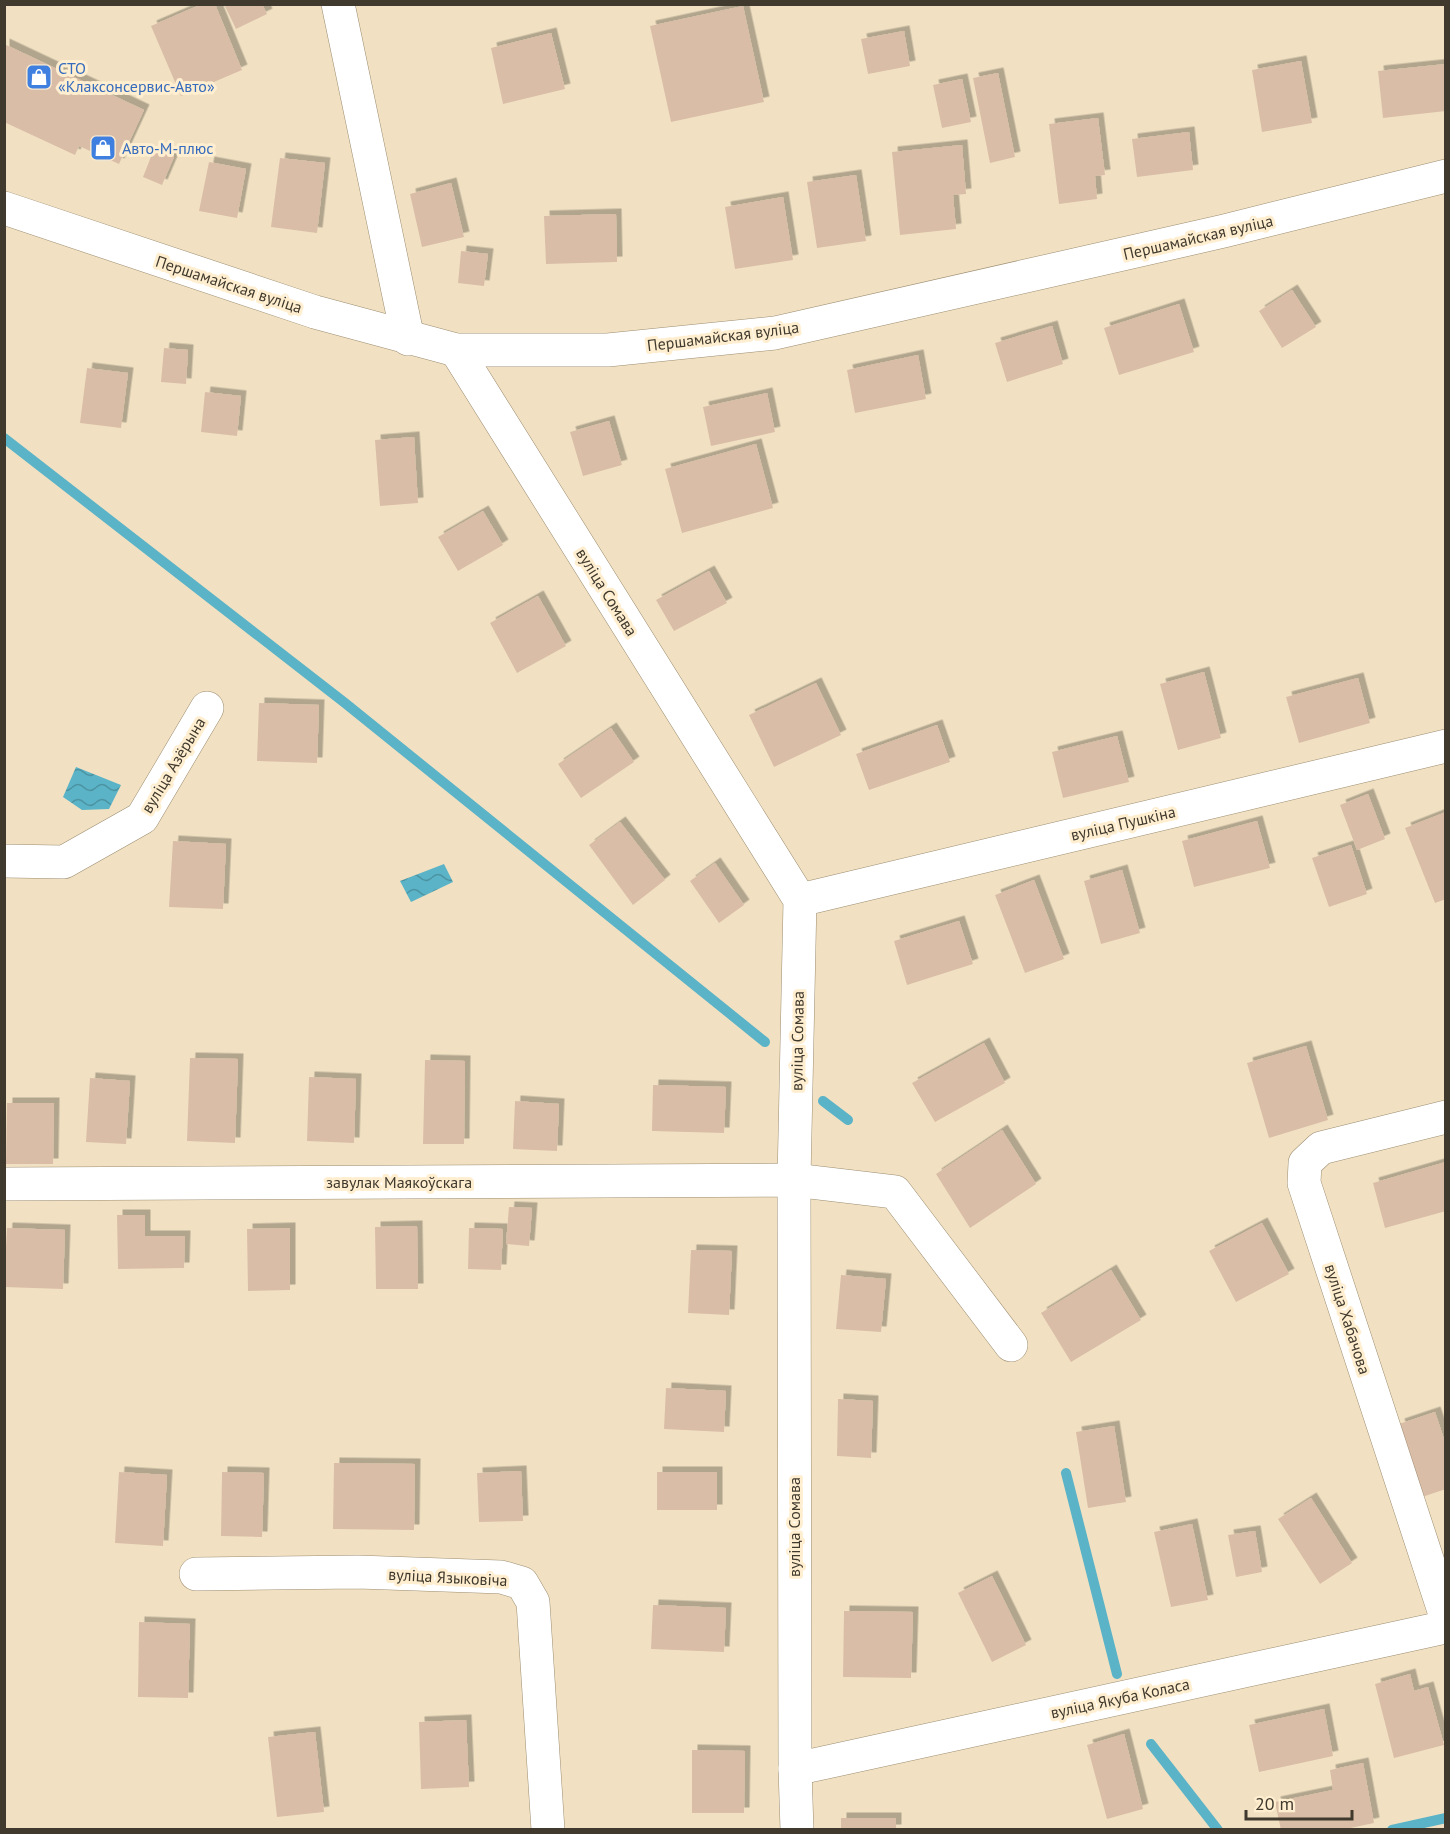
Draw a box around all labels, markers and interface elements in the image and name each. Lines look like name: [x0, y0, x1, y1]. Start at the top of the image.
place label: СТО «Клаксонсервис-Авто»: [58, 58, 215, 96]
shop icon: СТО «Клаксонсервис-Авто»: [24, 62, 54, 92]
shop icon: Авто-М-плюс: [88, 133, 118, 163]
place label: Авто-М-плюс: [122, 138, 214, 158]
street label: Першамайская вуліца: [1121, 210, 1275, 264]
street label: Першамайская вуліца: [153, 251, 305, 317]
street label: Першамайская вуліца: [646, 317, 800, 355]
street label: вуліца Сомава: [572, 544, 642, 640]
street label: вуліца Азёрына: [137, 713, 209, 817]
street label: вуліца Пушкіна: [1069, 801, 1177, 845]
street label: вуліца Сомава: [786, 991, 808, 1091]
street label: завулак Маякоўскага: [326, 1172, 472, 1192]
street label: вуліца Хабачова: [1321, 1261, 1375, 1377]
street label: вуліца Сомава: [784, 1477, 804, 1577]
street label: вуліца Языковіча: [388, 1564, 508, 1590]
street label: вуліца Якуба Коласа: [1049, 1673, 1191, 1723]
scale bar: [1246, 1783, 1352, 1821]
text: 20 m: [1255, 1792, 1294, 1815]

